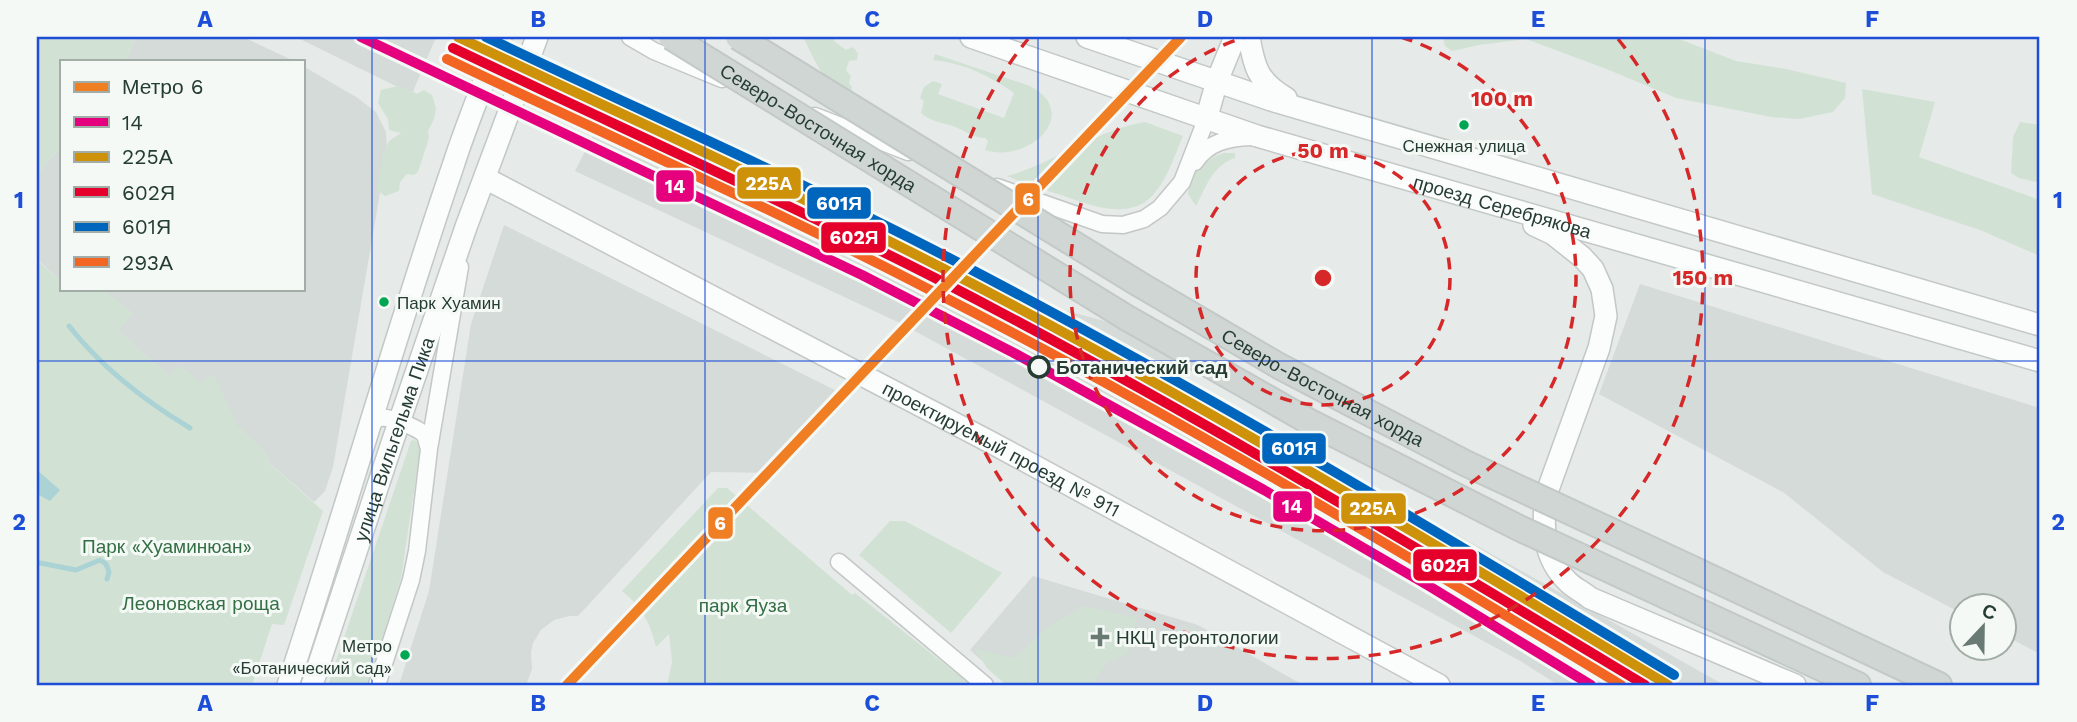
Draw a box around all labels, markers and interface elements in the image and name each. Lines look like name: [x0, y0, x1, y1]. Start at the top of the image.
text: A: [197, 6, 213, 33]
text: B: [530, 6, 546, 33]
text: C: [864, 6, 880, 33]
text: D: [1197, 6, 1213, 33]
text: E: [1531, 6, 1545, 33]
text: F: [1865, 6, 1879, 33]
street label: Северо-Восточная хорда: [716, 59, 921, 198]
legend: [60, 60, 304, 290]
text: Метро 6: [122, 74, 204, 99]
text: 100 m: [1471, 86, 1533, 111]
text: 14: [122, 110, 143, 135]
marker: Снежная улица: [1457, 118, 1471, 132]
place label: Снежная улица: [1403, 136, 1526, 156]
text: 50 m: [1297, 138, 1349, 163]
text: 225А: [122, 144, 173, 169]
line badge: 225А: [736, 166, 802, 200]
line badge: 14: [655, 169, 695, 203]
street label: проезд Серебрякова: [1411, 171, 1594, 244]
text: 225А: [745, 172, 793, 195]
text: 14: [665, 175, 685, 198]
text: 602Я: [122, 180, 175, 205]
line badge: 6: [1014, 182, 1041, 216]
line badge: 601Я: [806, 186, 872, 220]
text: 1: [14, 187, 24, 214]
text: 1: [2053, 187, 2063, 214]
text: 6: [1022, 188, 1034, 211]
text: 601Я: [816, 192, 862, 215]
text: 601Я: [122, 214, 171, 239]
line badge: 602Я: [820, 221, 887, 254]
text: 602Я: [830, 226, 878, 249]
text: 293А: [122, 250, 173, 275]
text: 150 m: [1673, 265, 1733, 290]
centre of rings: [1311, 266, 1335, 290]
place label: Парк Хуамин: [397, 293, 501, 313]
marker: Парк Хуамин: [377, 295, 391, 309]
street label: Северо-Восточная хорда: [1217, 324, 1428, 452]
street label: улица Вильгельма Пика: [349, 334, 440, 545]
marker: Ботанический сад: [1028, 356, 1050, 378]
place label: Ботанический сад: [1056, 356, 1227, 379]
street label: проектируемый проезд № 911: [879, 377, 1124, 522]
line badge: 601Я: [1261, 432, 1327, 465]
text: 601Я: [1271, 437, 1317, 460]
line badge: 14: [1272, 490, 1313, 523]
line badge: 225А: [1340, 492, 1407, 525]
text: 14: [1282, 495, 1302, 518]
text: 225А: [1349, 497, 1397, 520]
line badge: 6: [707, 506, 734, 540]
text: 2: [12, 509, 26, 536]
text: 2: [2051, 509, 2065, 536]
text: 6: [714, 512, 726, 535]
park label: Парк «Хуаминюан»: [82, 535, 252, 558]
line badge: 602Я: [1412, 548, 1478, 582]
text: 602Я: [1421, 554, 1469, 577]
park label: Леоновская роща: [122, 592, 280, 615]
north arrow: [1948, 592, 2018, 662]
park label: парк Яуза: [699, 594, 788, 617]
text: С: [1979, 598, 2000, 625]
place label: НКЦ геронтологии: [1116, 626, 1279, 649]
marker: НКЦ геронтологии: [1090, 627, 1110, 647]
place label: Метро «Ботанический сад»: [232, 636, 392, 678]
marker: Метро «Ботанический сад»: [398, 648, 412, 662]
text: A: [197, 690, 213, 717]
text: B: [530, 690, 546, 717]
text: C: [864, 690, 880, 717]
text: D: [1197, 690, 1213, 717]
text: E: [1531, 690, 1545, 717]
text: F: [1865, 690, 1879, 717]

